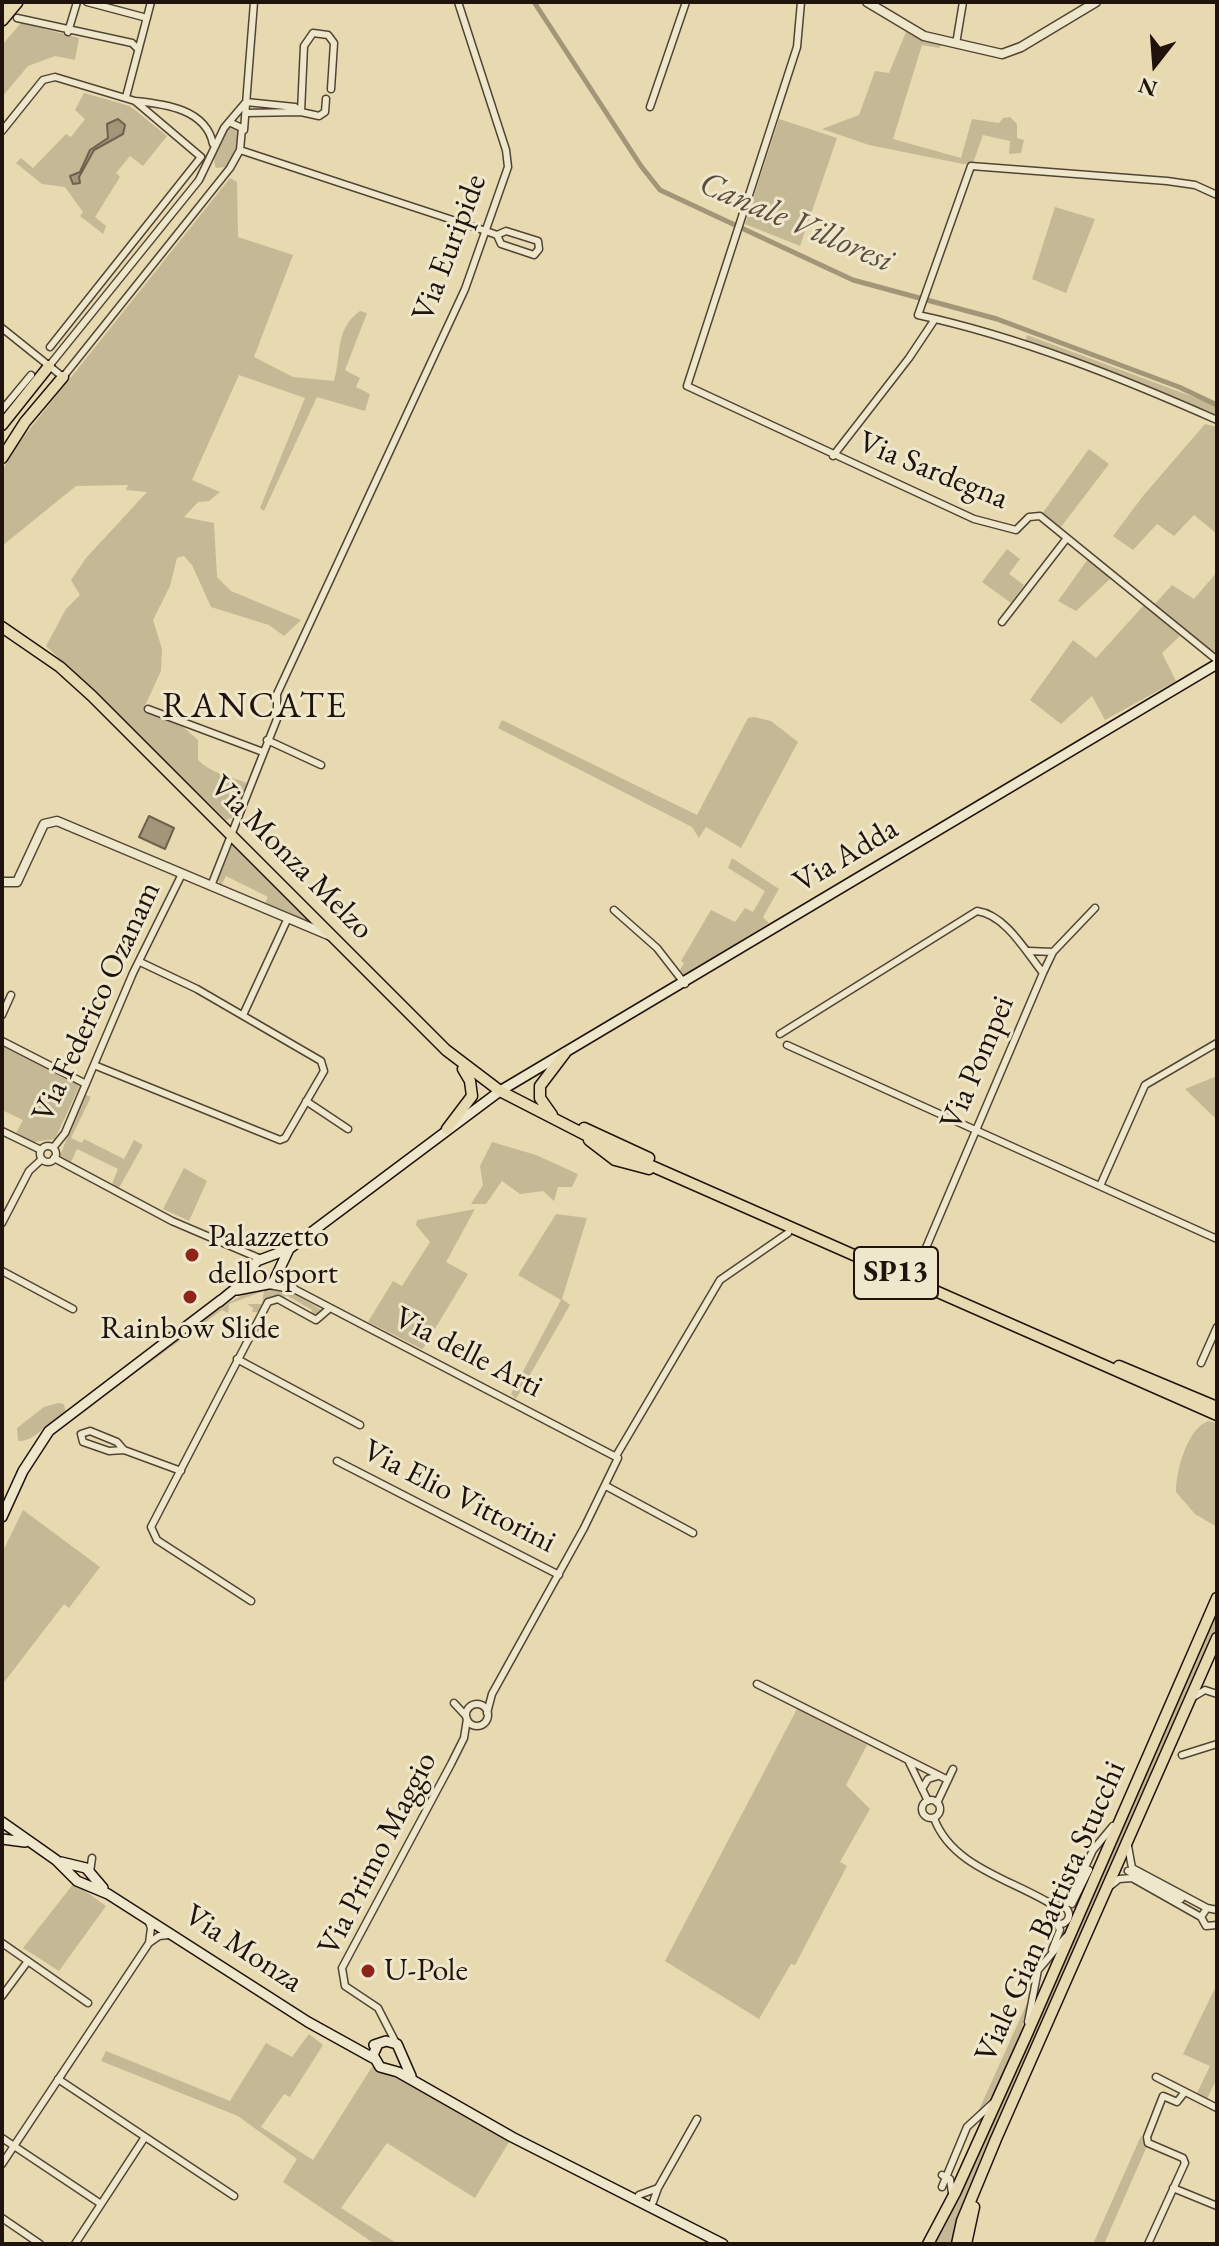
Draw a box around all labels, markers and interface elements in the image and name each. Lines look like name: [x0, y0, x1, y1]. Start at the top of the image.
north arrow: [1115, 24, 1195, 104]
text: N: [1135, 71, 1161, 104]
water label: Canale Villoresi: [693, 164, 899, 282]
street label: Via Euripide: [404, 169, 496, 327]
street label: Via Sardegna: [852, 424, 1014, 518]
district label: RANCATE: [162, 685, 348, 729]
street label: Via Monza Melzo: [201, 768, 381, 948]
street label: Via Adda: [787, 810, 905, 902]
street label: Via Federico Ozanam: [24, 876, 170, 1128]
street label: Via Pompei: [933, 990, 1023, 1136]
place label: Palazzetto dello sport: [208, 1218, 338, 1293]
marker: Palazzetto dello sport: [183, 1246, 201, 1264]
road number: SP13: [854, 1247, 938, 1299]
marker: Rainbow Slide: [181, 1288, 199, 1306]
street label: Via delle Arti: [387, 1299, 549, 1407]
place label: Rainbow Slide: [100, 1310, 280, 1348]
street label: Via Elio Vittorini: [356, 1432, 562, 1562]
street label: Via Primo Maggio: [310, 1746, 446, 1962]
street label: Viale Gian Battista Stucchi: [967, 1755, 1135, 2069]
street label: Via Monza: [177, 1897, 309, 2001]
place label: U-Pole: [384, 1952, 468, 1990]
marker: U-Pole: [359, 1962, 377, 1980]

